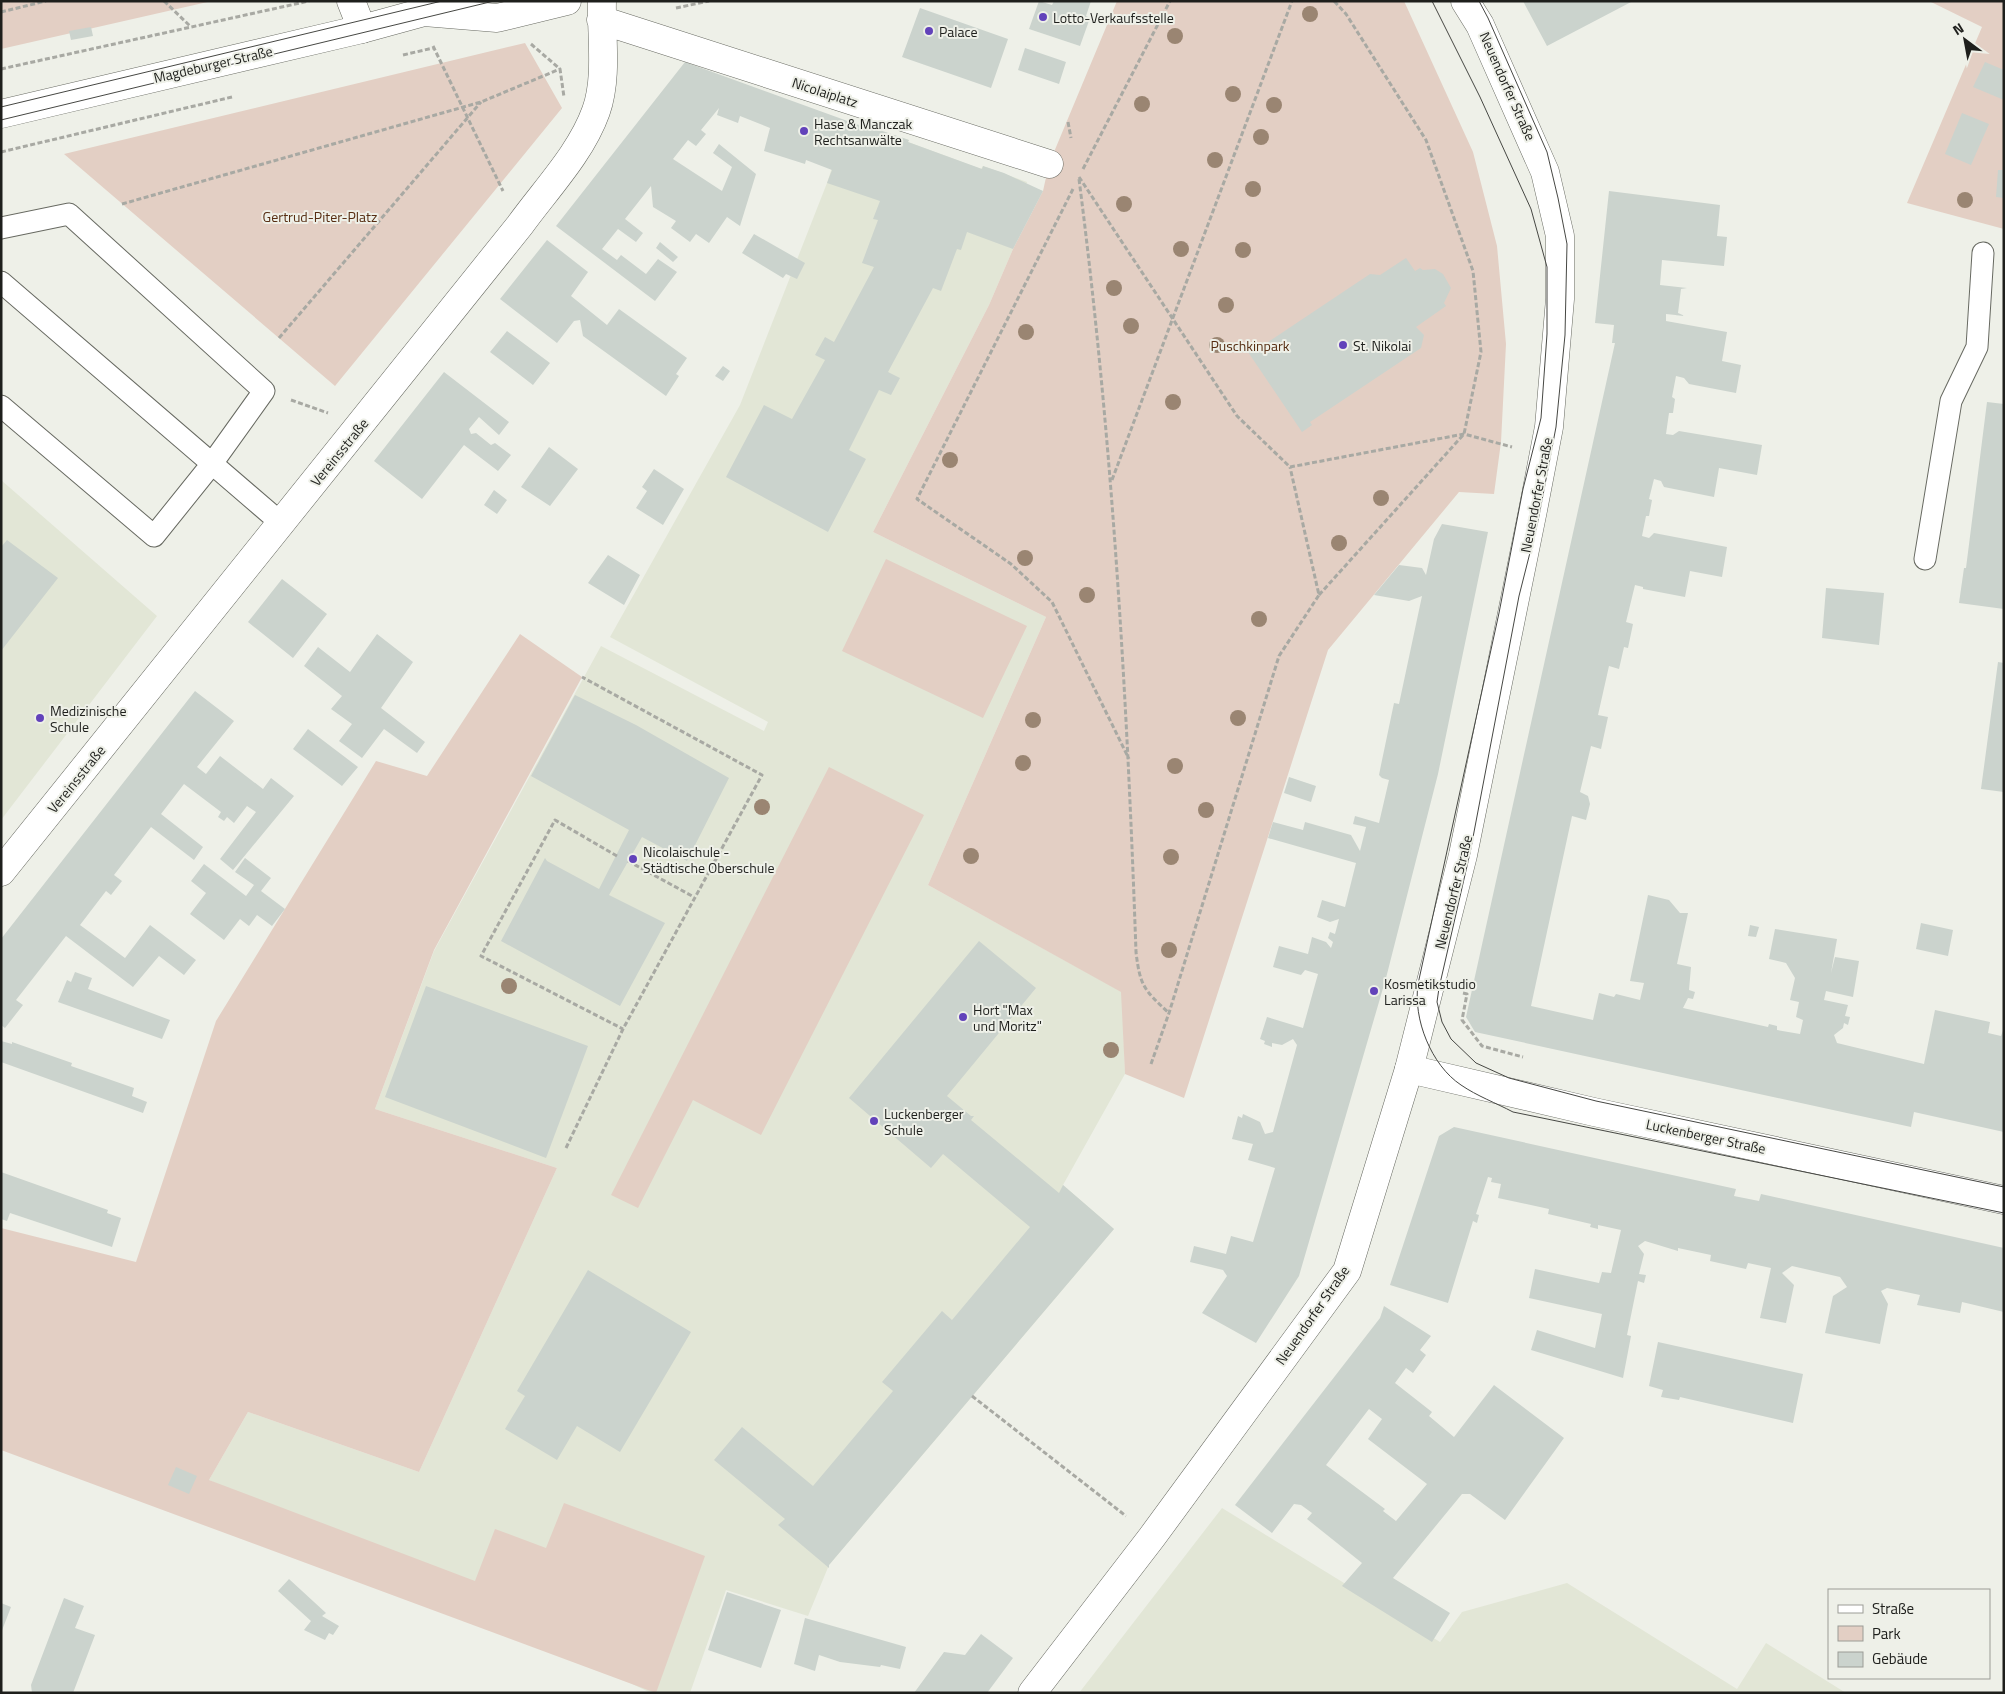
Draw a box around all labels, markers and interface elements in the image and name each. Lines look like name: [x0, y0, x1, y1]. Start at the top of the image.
place label: Lotto-Verkaufsstelle: [1053, 7, 1174, 28]
marker: Lotto-Verkaufsstelle: [1037, 11, 1049, 23]
north arrow: [1940, 15, 1990, 65]
text: N: [1948, 17, 1968, 40]
place label: Palace: [939, 21, 978, 42]
marker: Palace: [923, 25, 935, 37]
street label: Neuendorfer Straße: [1475, 28, 1541, 144]
street label: Magdeburger Straße: [151, 40, 275, 88]
street label: Nicolaiplatz: [789, 71, 861, 113]
place label: Hase & Manczak Rechtsanwälte: [814, 113, 913, 150]
marker: Hase & Manczak Rechtsanwälte: [798, 125, 810, 137]
park label: Gertrud-Piter-Platz: [263, 206, 377, 227]
park label: Puschkinpark: [1210, 335, 1290, 356]
place label: St. Nikolai: [1353, 335, 1411, 356]
marker: St. Nikolai: [1337, 339, 1349, 351]
street label: Vereinsstraße: [305, 414, 373, 490]
street label: Neuendorfer Straße: [1515, 436, 1557, 554]
place label: Medizinische Schule: [50, 700, 126, 737]
marker: Medizinische Schule: [34, 712, 46, 724]
street label: Vereinsstraße: [42, 741, 110, 817]
street label: Neuendorfer Straße: [1429, 833, 1477, 951]
place label: Nicolaischule - Städtische Oberschule: [643, 841, 774, 878]
marker: Nicolaischule - Städtische Oberschule: [627, 853, 639, 865]
place label: Kosmetikstudio Larissa: [1384, 973, 1476, 1010]
marker: Kosmetikstudio Larissa: [1368, 985, 1380, 997]
place label: Hort "Max und Moritz": [973, 999, 1042, 1036]
marker: Hort "Max und Moritz": [957, 1011, 969, 1023]
place label: Luckenberger Schule: [884, 1103, 964, 1140]
street label: Luckenberger Straße: [1644, 1113, 1768, 1159]
marker: Luckenberger Schule: [868, 1115, 880, 1127]
street label: Neuendorfer Straße: [1270, 1261, 1354, 1369]
legend: [1828, 1589, 1990, 1679]
text: Straße: [1872, 1597, 1914, 1620]
text: Park: [1872, 1622, 1901, 1645]
text: Gebäude: [1872, 1647, 1928, 1670]

